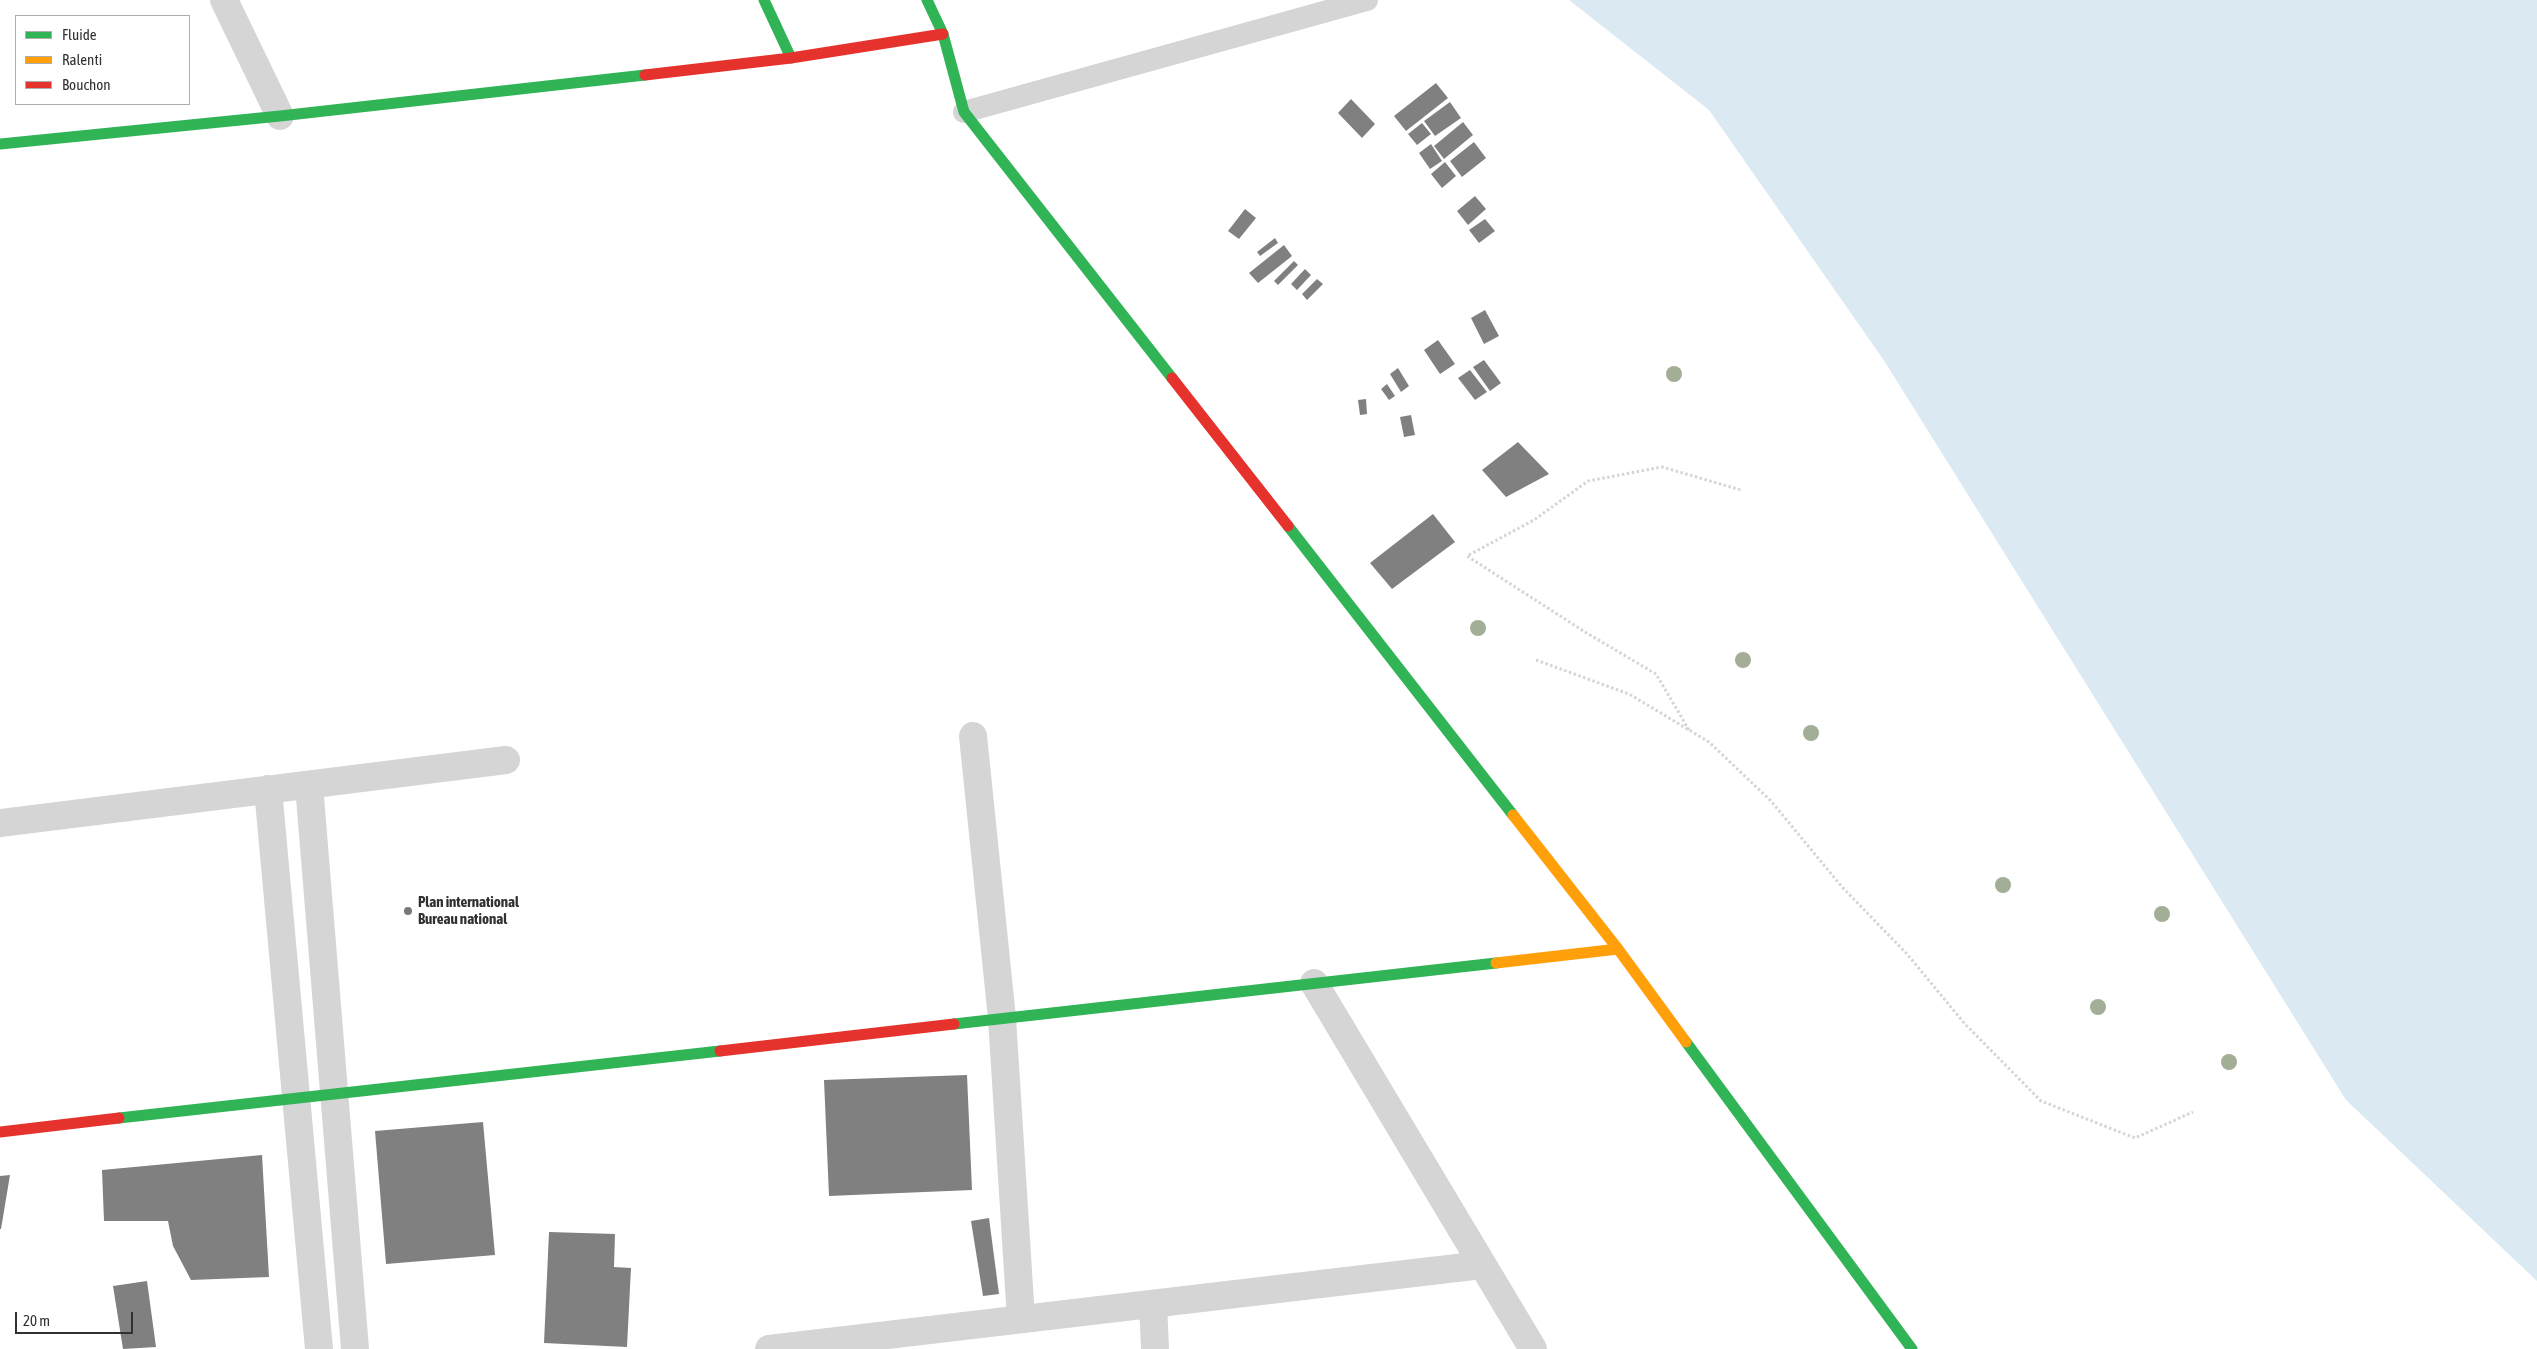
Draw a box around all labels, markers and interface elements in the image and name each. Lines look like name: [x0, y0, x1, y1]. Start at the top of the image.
legend: [15, 15, 190, 105]
text: Fluide: [62, 26, 97, 43]
text: Ralenti: [62, 51, 102, 68]
text: Bouchon: [62, 76, 111, 93]
place label: Plan international Bureau national: [418, 893, 519, 928]
marker: Plan international Bureau national: [402, 905, 414, 917]
scale bar: [18, 1302, 135, 1334]
text: 20 m: [23, 1312, 50, 1329]

